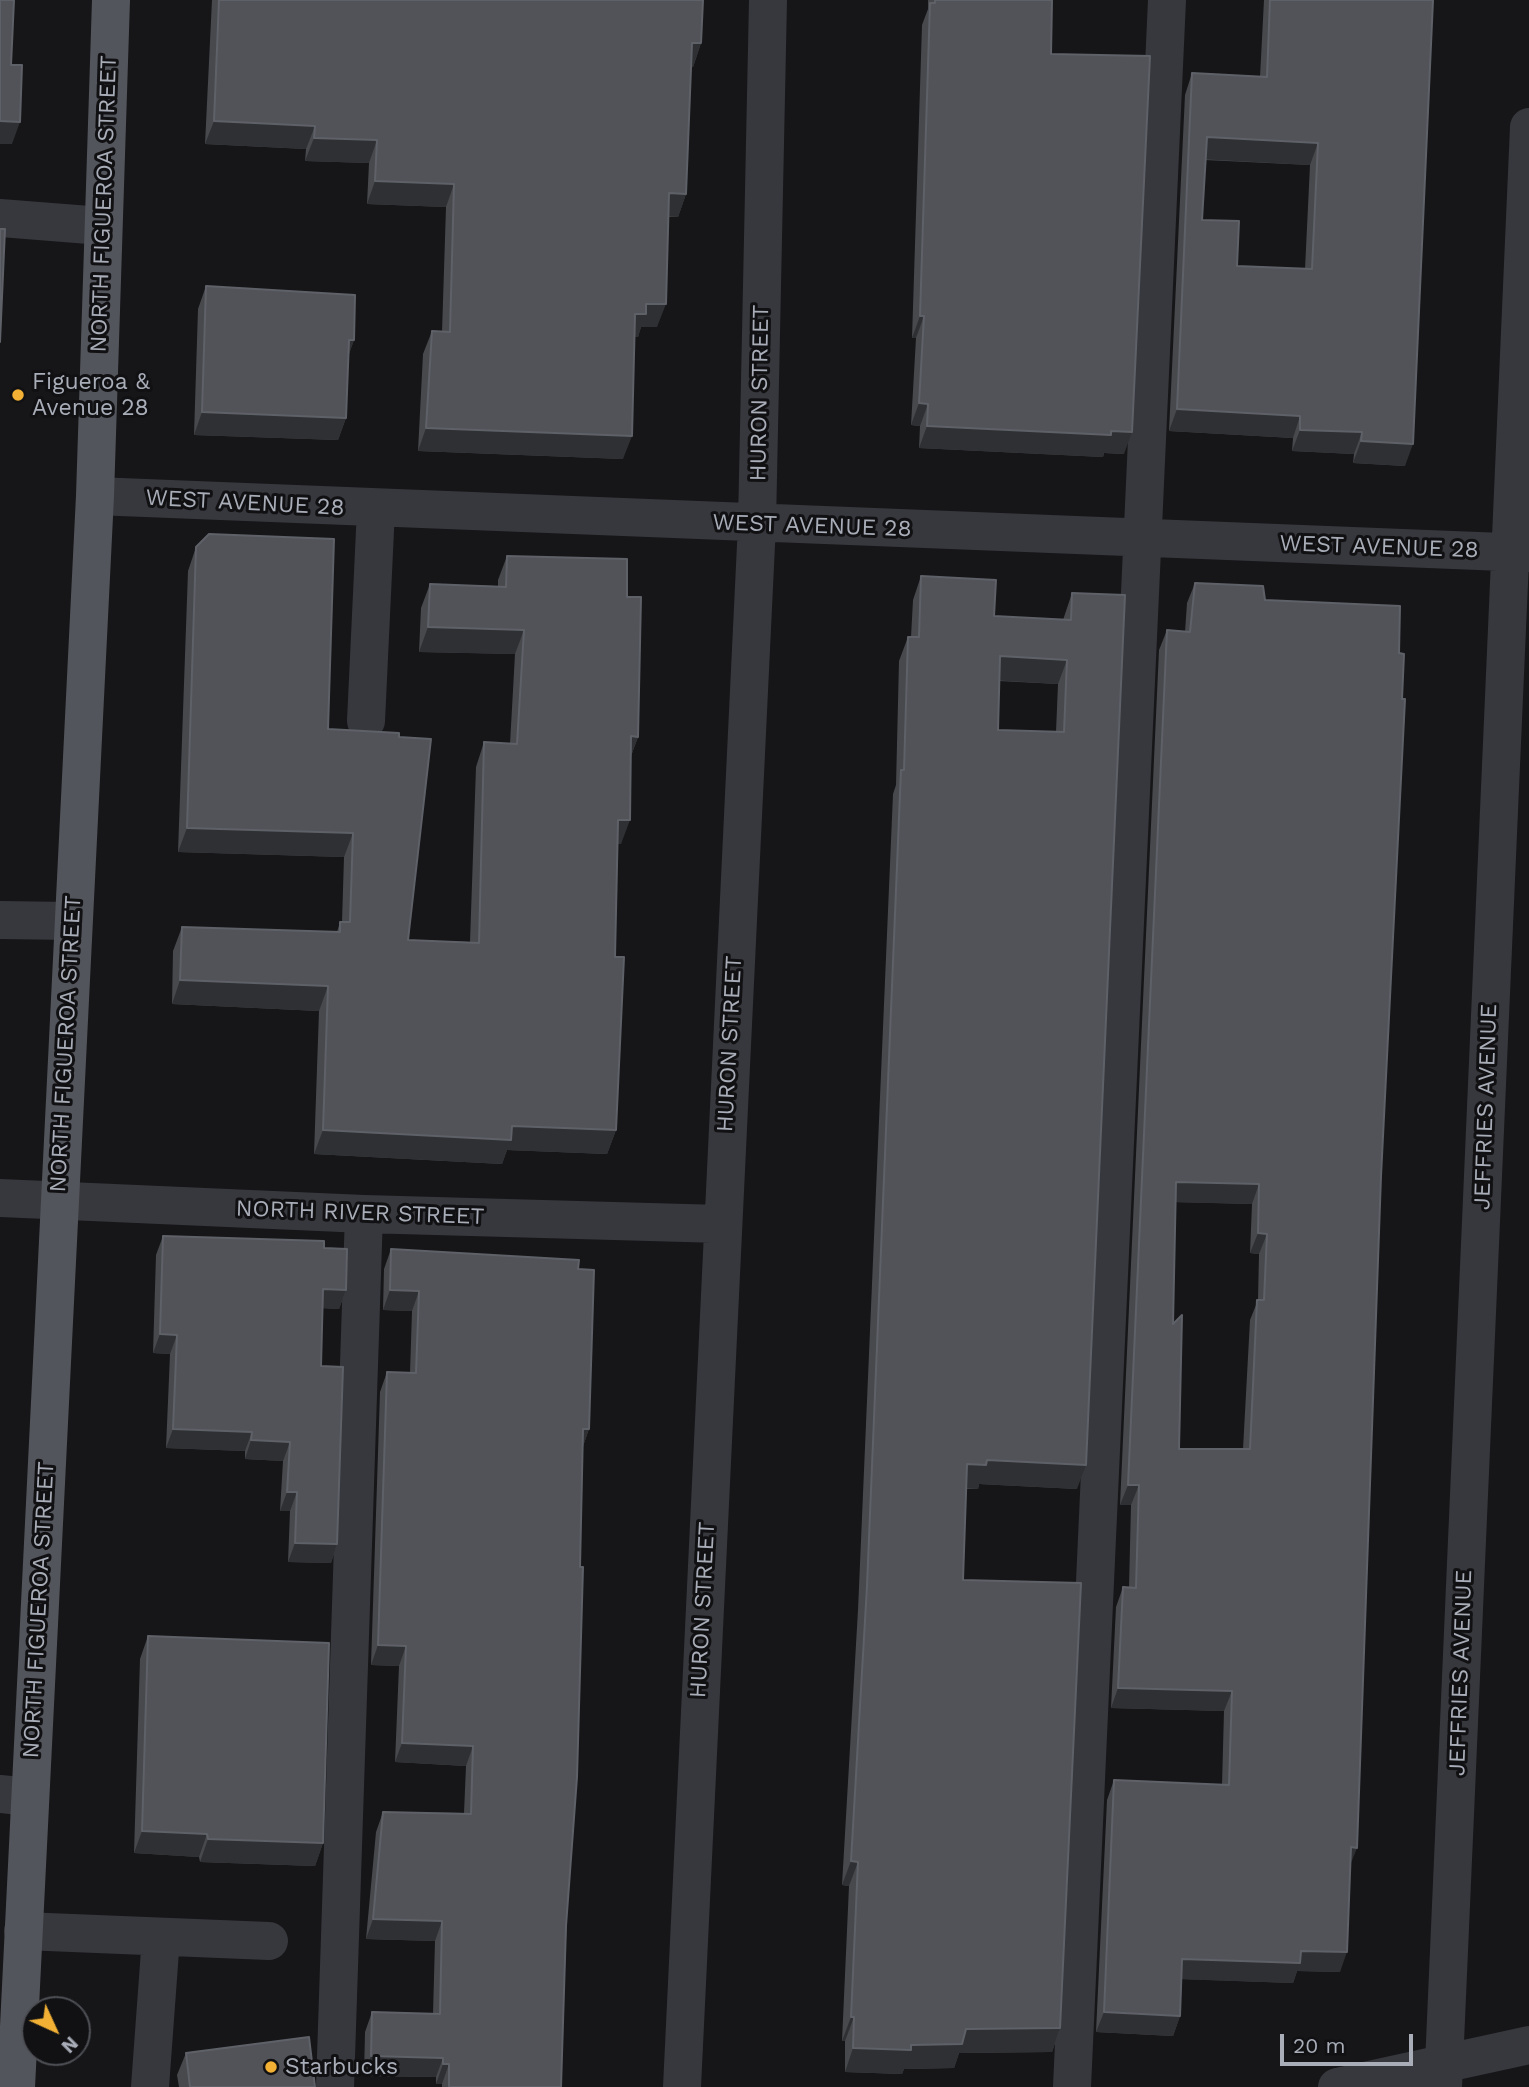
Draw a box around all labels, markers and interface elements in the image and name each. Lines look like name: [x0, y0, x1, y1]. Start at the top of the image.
street label: NORTH FIGUEROA STREET: [85, 55, 123, 353]
street label: HURON STREET: [745, 304, 775, 482]
place label: Figueroa & Avenue 28: [32, 368, 150, 422]
marker: Figueroa & Avenue 28: [10, 387, 26, 403]
street label: WEST AVENUE 28: [145, 484, 345, 522]
street label: WEST AVENUE 28: [712, 509, 912, 543]
street label: WEST AVENUE 28: [1279, 530, 1479, 564]
street label: NORTH FIGUEROA STREET: [44, 895, 88, 1193]
street label: HURON STREET: [712, 955, 748, 1133]
street label: JEFFRIES AVENUE: [1469, 1003, 1503, 1211]
street label: NORTH RIVER STREET: [235, 1195, 485, 1231]
street label: NORTH FIGUEROA STREET: [17, 1461, 61, 1759]
street label: HURON STREET: [685, 1521, 721, 1699]
street label: JEFFRIES AVENUE: [1444, 1569, 1478, 1777]
north arrow: [21, 1996, 91, 2066]
scale bar: [1284, 2021, 1417, 2064]
text: N: [57, 2032, 83, 2058]
text: 20 m: [1293, 2033, 1345, 2058]
place label: Starbucks: [285, 2053, 398, 2081]
marker: Starbucks: [263, 2059, 279, 2075]

